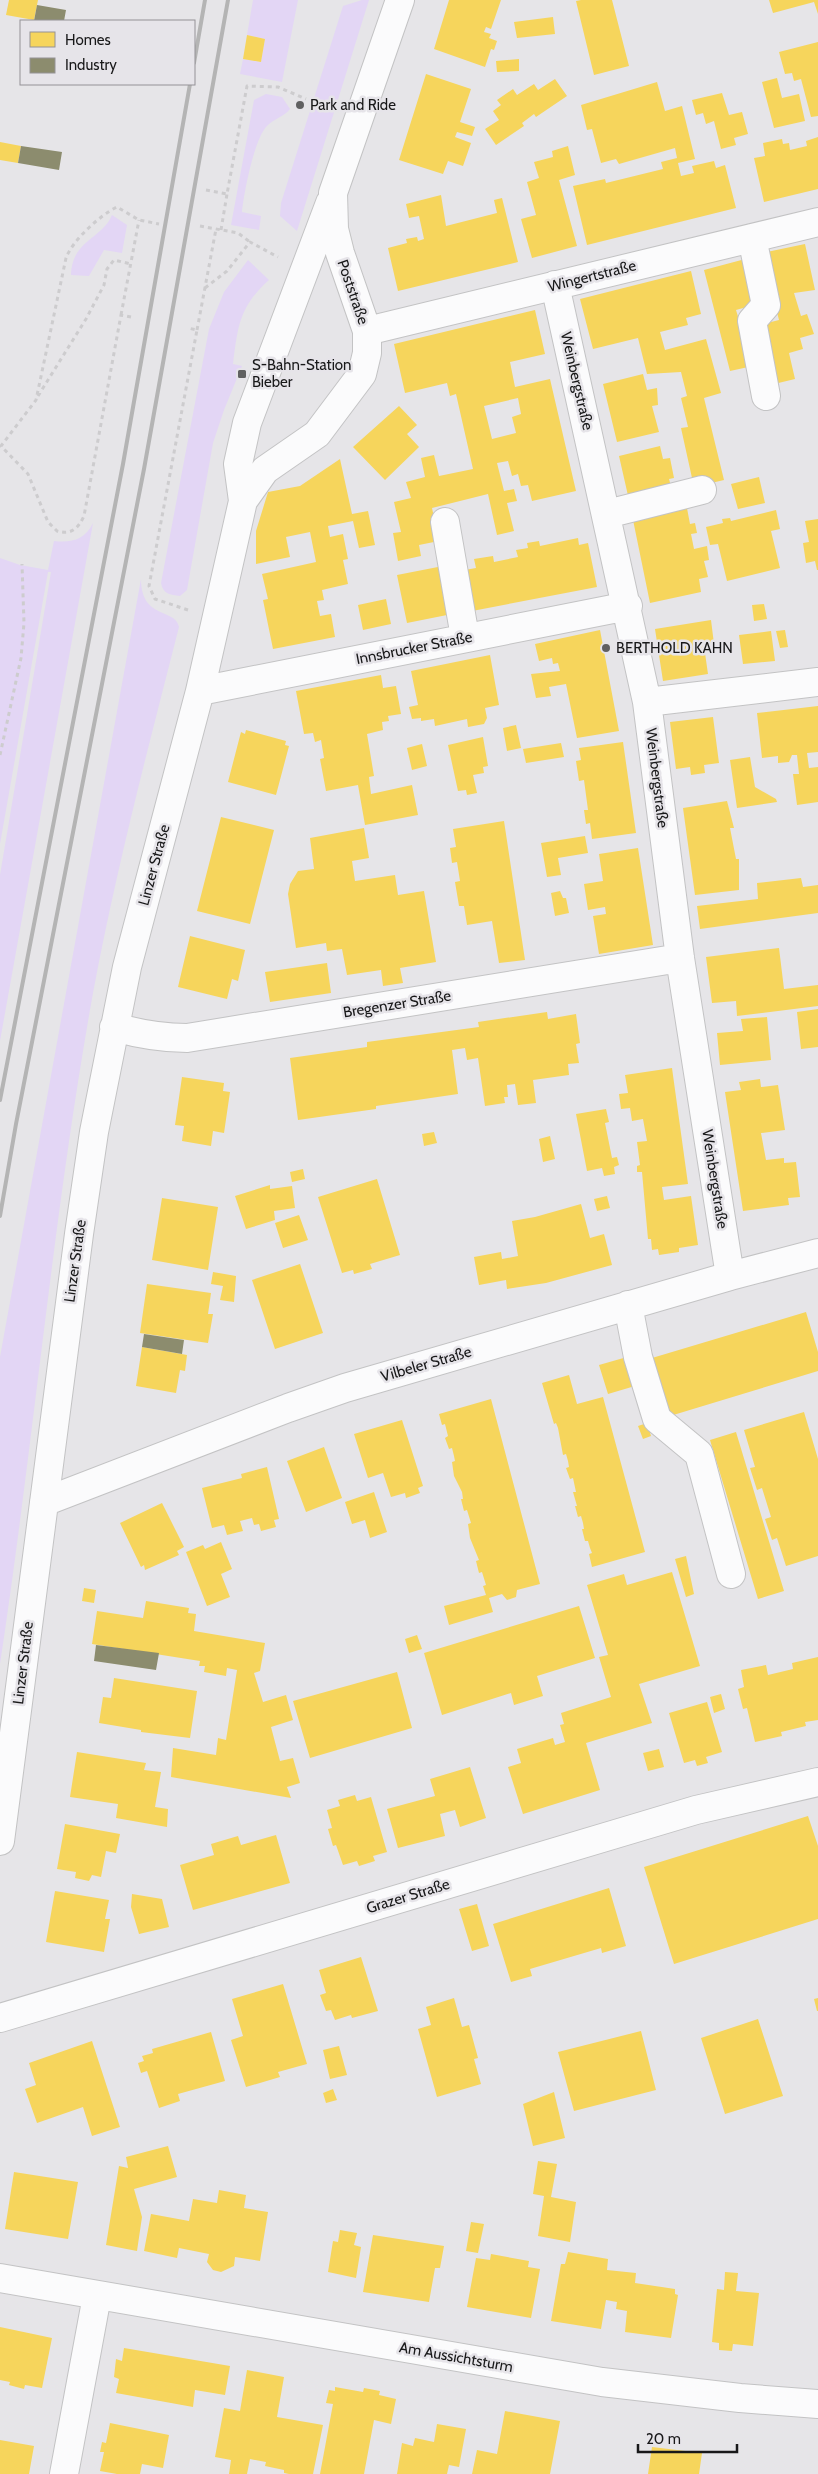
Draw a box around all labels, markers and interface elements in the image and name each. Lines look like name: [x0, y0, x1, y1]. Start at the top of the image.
legend: [20, 20, 195, 85]
text: Homes: [65, 31, 111, 49]
text: Industry: [65, 56, 117, 74]
place label: Park and Ride: [310, 96, 396, 114]
marker: Park and Ride: [294, 99, 306, 111]
street label: Wingertstraße: [546, 256, 638, 296]
street label: Poststraße: [334, 257, 373, 327]
street label: Weinbergstraße: [557, 330, 597, 432]
place label: S-Bahn-Station Bieber: [252, 356, 351, 391]
marker: S-Bahn-Station Bieber: [236, 368, 248, 380]
street label: Innsbrucker Straße: [354, 628, 474, 668]
place label: BERTHOLD KAHN: [616, 639, 733, 657]
marker: BERTHOLD KAHN: [600, 642, 612, 654]
street label: Weinbergstraße: [642, 727, 672, 829]
street label: Linzer Straße: [135, 822, 174, 908]
street label: Bregenzer Straße: [342, 987, 453, 1021]
street label: Weinbergstraße: [698, 1128, 732, 1230]
street label: Linzer Straße: [60, 1218, 90, 1304]
street label: Vilbeler Straße: [379, 1342, 474, 1386]
street label: Linzer Straße: [9, 1620, 37, 1706]
street label: Grazer Straße: [364, 1875, 452, 1917]
street label: Am Aussichtsturm: [398, 2338, 514, 2376]
scale bar: [638, 2422, 737, 2454]
text: 20 m: [646, 2430, 681, 2448]

